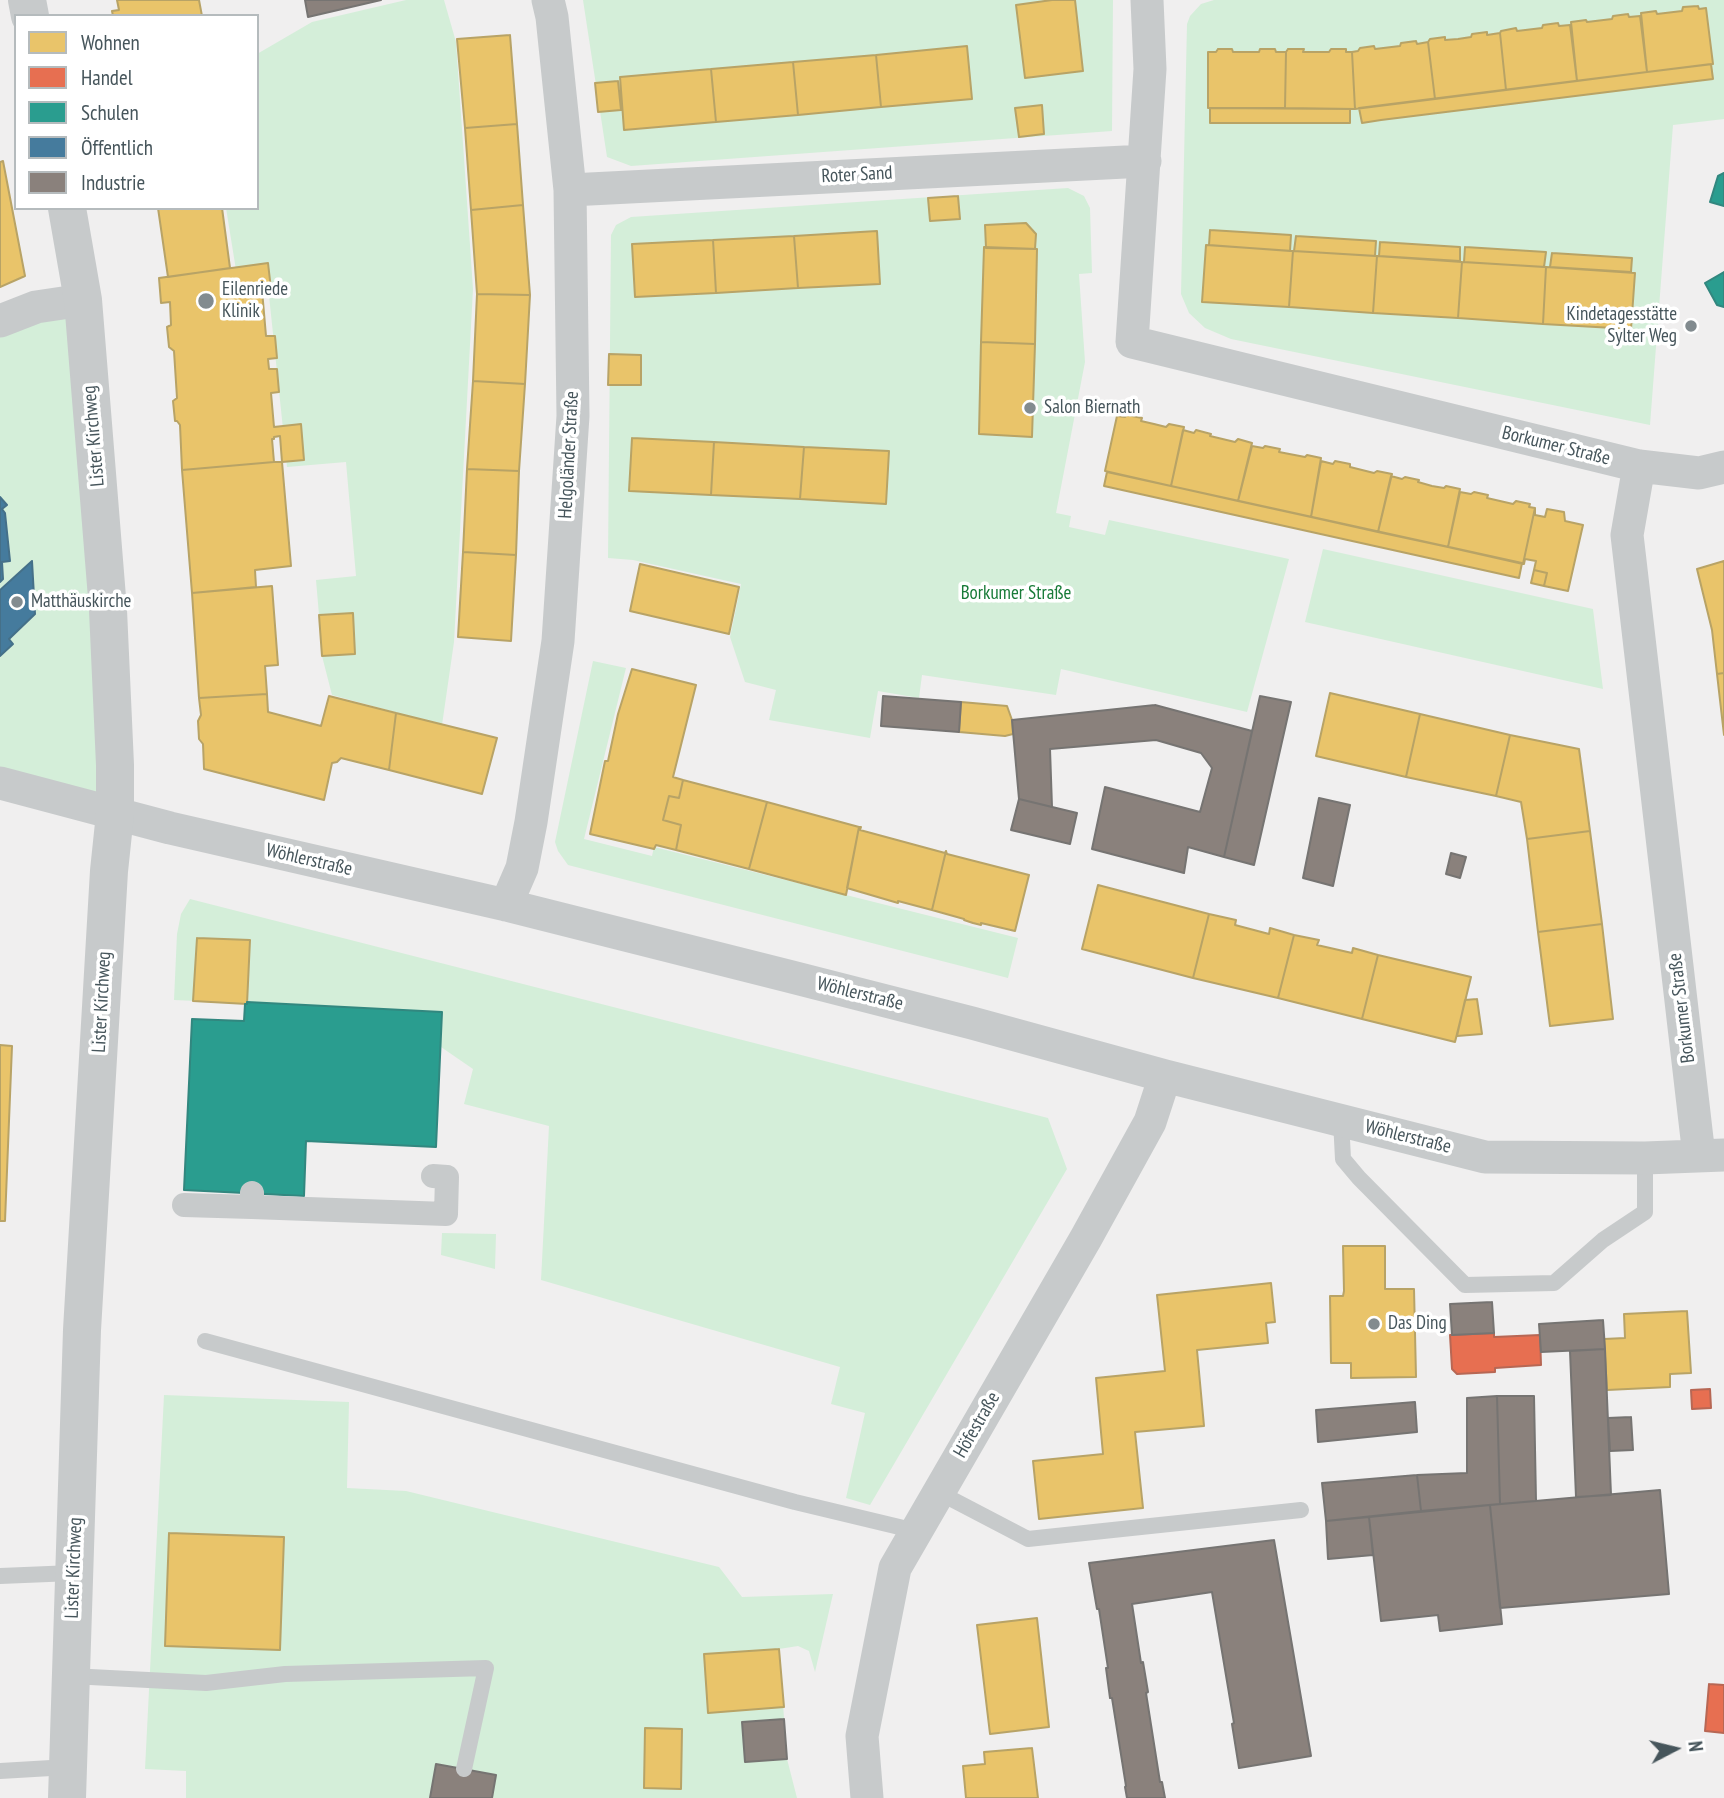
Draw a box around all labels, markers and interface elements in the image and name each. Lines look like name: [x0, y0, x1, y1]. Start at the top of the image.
legend: [14, 14, 259, 210]
text: Wohnen: [81, 29, 140, 56]
text: Handel: [81, 64, 133, 91]
text: Schulen: [81, 99, 139, 126]
text: Öffentlich: [81, 134, 153, 161]
street label: Roter Sand: [821, 162, 893, 188]
text: Industrie: [81, 169, 145, 196]
place label: Eilenriede Klinik: [222, 279, 288, 323]
marker: Eilenriede Klinik: [196, 291, 216, 311]
place label: Kindetagesstätte Sylter Weg: [1566, 304, 1677, 348]
marker: Kindetagesstätte Sylter Weg: [1683, 318, 1699, 334]
street label: Lister Kirchweg: [78, 385, 110, 487]
street label: Helgoländer Straße: [554, 391, 584, 519]
place label: Salon Biernath: [1044, 397, 1140, 419]
marker: Salon Biernath: [1022, 400, 1038, 416]
street label: Borkumer Straße: [1500, 422, 1612, 470]
park label: Borkumer Straße: [961, 583, 1071, 605]
place label: Matthäuskirche: [31, 591, 131, 613]
marker: Matthäuskirche: [9, 594, 25, 610]
street label: Wöhlerstraße: [264, 839, 354, 881]
street label: Lister Kirchweg: [88, 951, 116, 1053]
street label: Borkumer Straße: [1664, 952, 1700, 1064]
street label: Wöhlerstraße: [815, 972, 905, 1016]
street label: Wöhlerstraße: [1363, 1115, 1453, 1159]
place label: Das Ding: [1388, 1313, 1447, 1335]
marker: Das Ding: [1366, 1316, 1382, 1332]
street label: Höfestraße: [949, 1388, 1005, 1462]
street label: Lister Kirchweg: [61, 1517, 87, 1619]
north arrow: [1640, 1714, 1710, 1784]
text: N: [1683, 1740, 1708, 1753]

